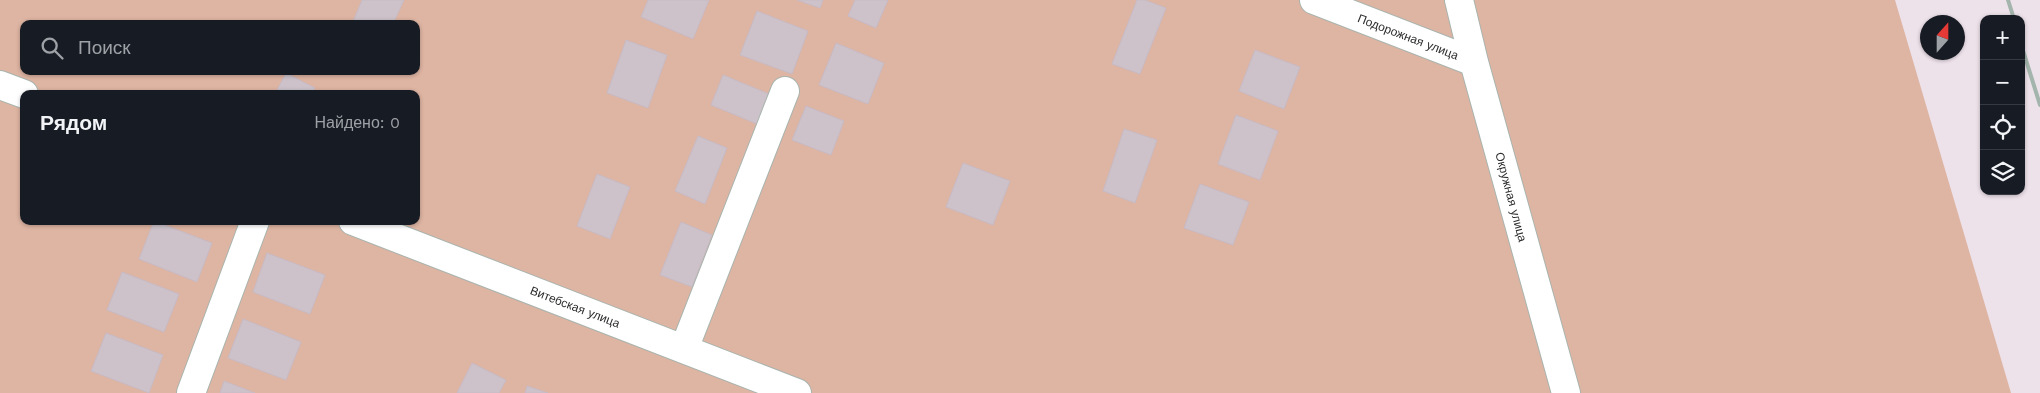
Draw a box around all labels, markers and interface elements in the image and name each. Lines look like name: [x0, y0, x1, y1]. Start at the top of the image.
street label: Подорожная улица: [1356, 11, 1461, 63]
north arrow: [1920, 15, 1965, 60]
map controls: [1980, 15, 2025, 195]
button: +: [1980, 15, 2025, 60]
search box: [20, 20, 420, 75]
icon: search: [38, 34, 66, 62]
text: Поиск: [78, 36, 131, 59]
button: −: [1980, 60, 2025, 105]
button: locate: [1980, 105, 2025, 150]
text: Рядом: [40, 110, 107, 135]
text: Найдено: 0: [314, 113, 400, 132]
button: layers: [1980, 150, 2025, 195]
street label: Окружная улица: [1492, 151, 1530, 244]
street label: Витебская улица: [528, 283, 622, 331]

